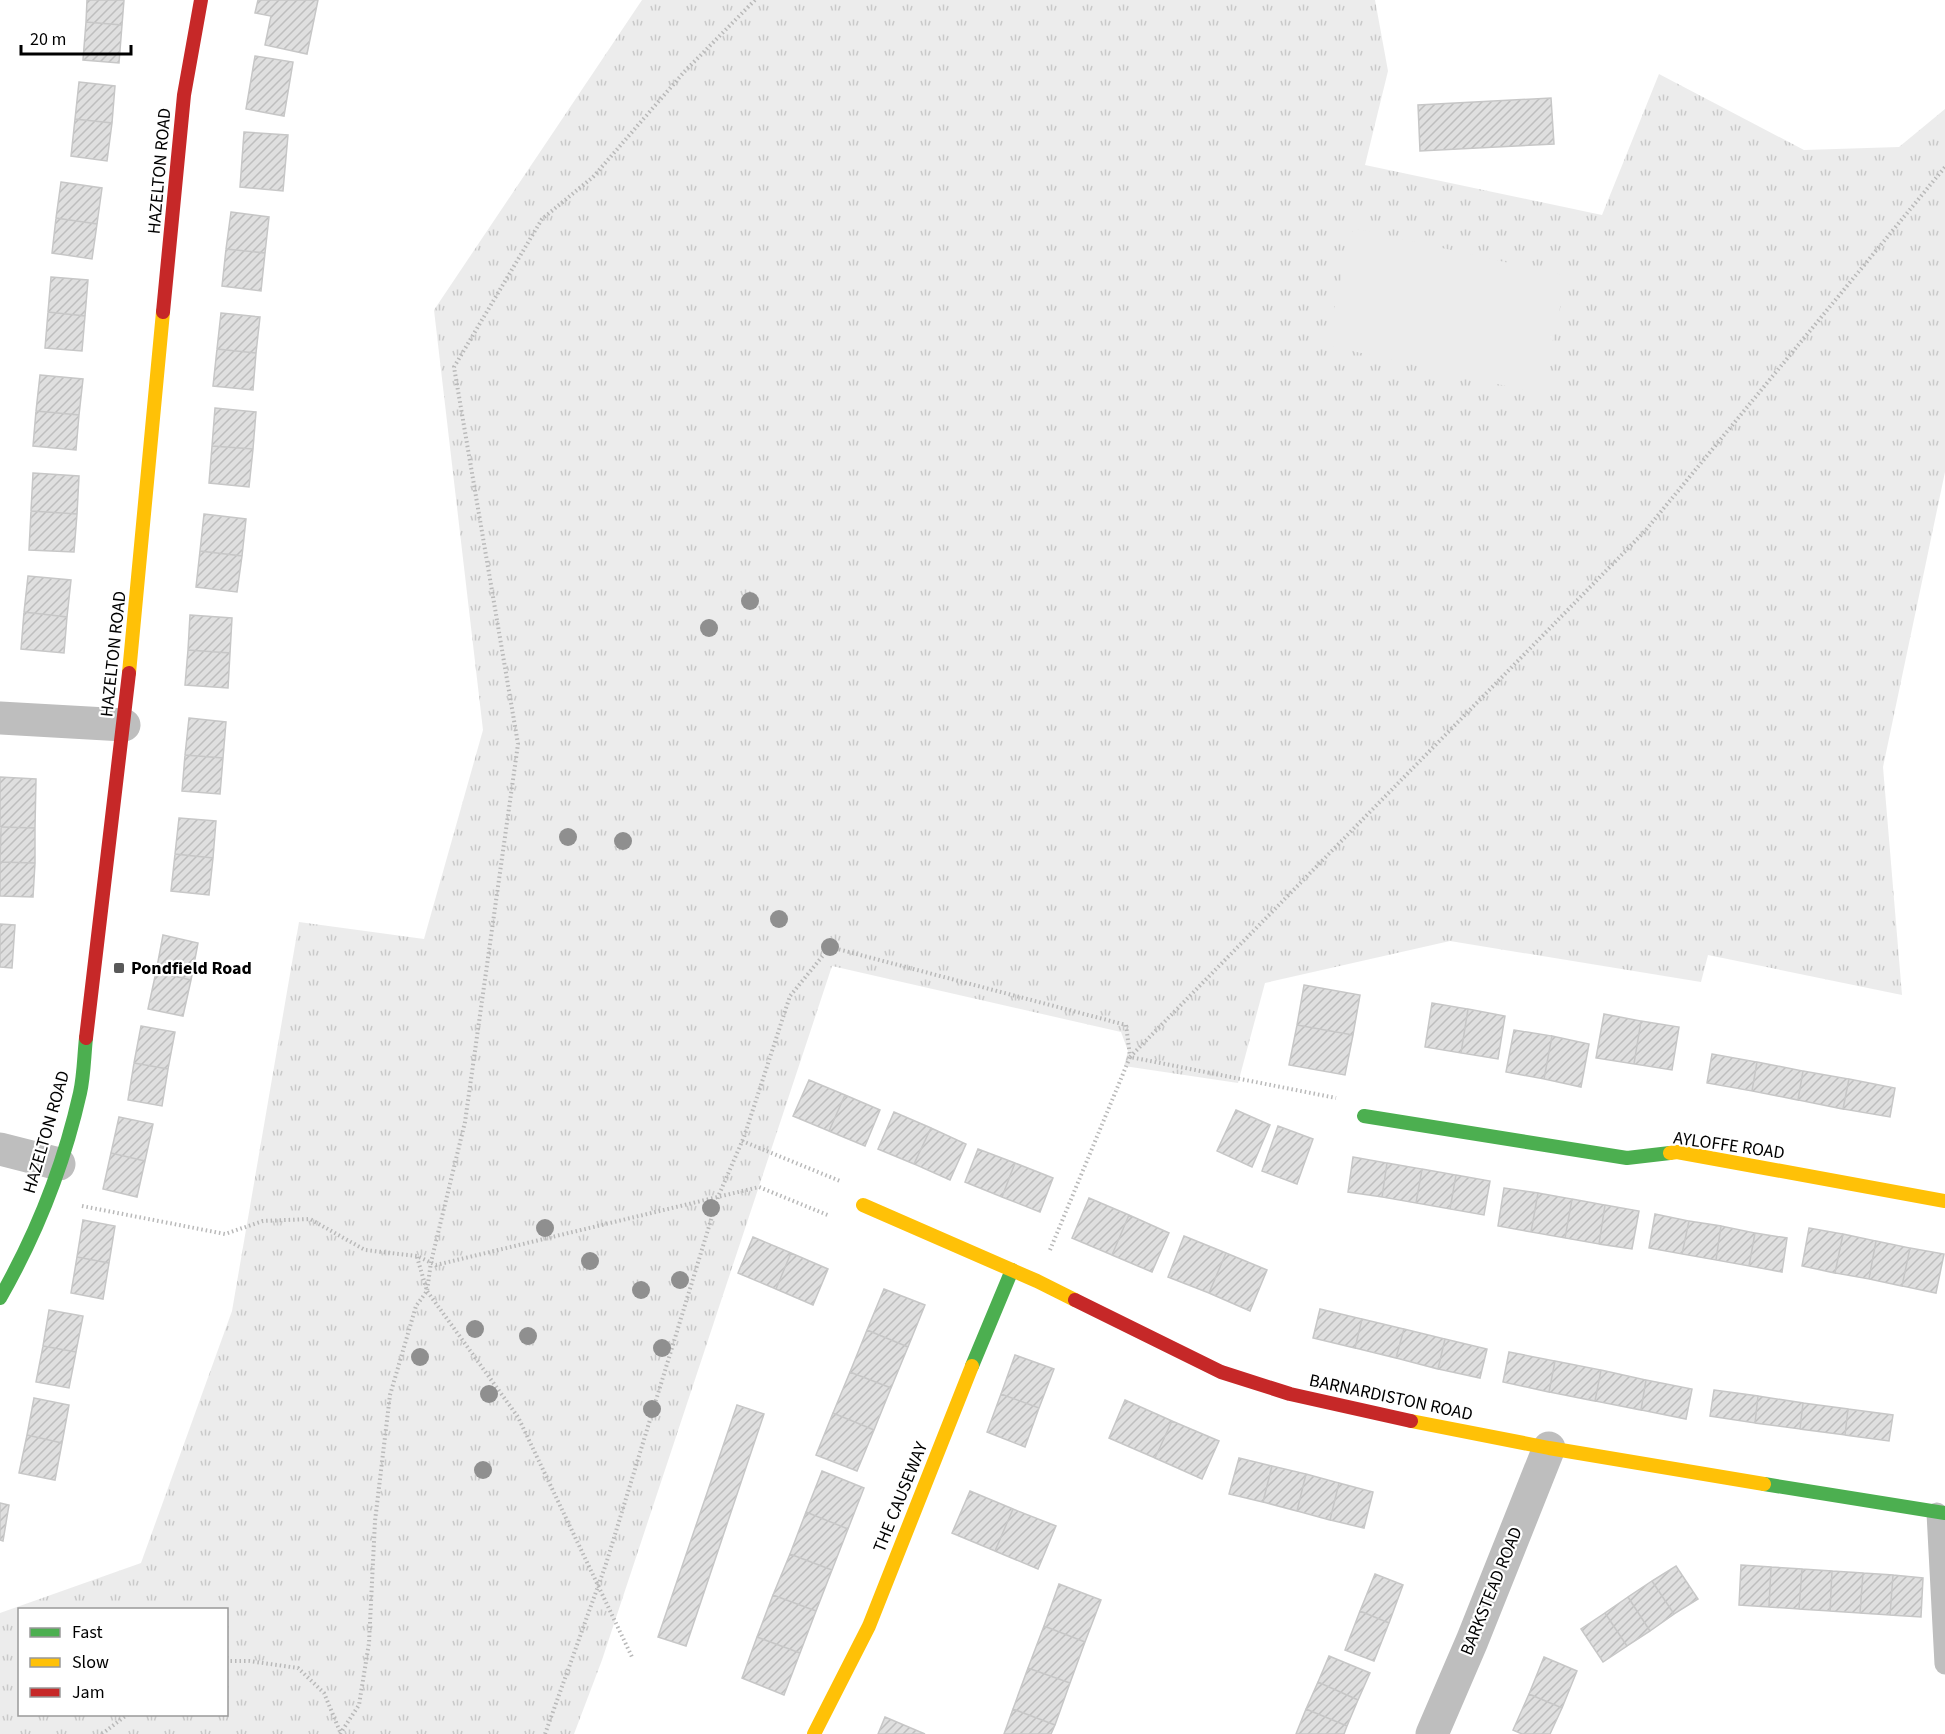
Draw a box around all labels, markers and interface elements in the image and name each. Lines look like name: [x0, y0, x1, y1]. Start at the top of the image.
scale bar: [21, 18, 130, 56]
text: 20 m: [30, 27, 66, 52]
street label: HAZELTON ROAD: [142, 107, 177, 235]
street label: HAZELTON ROAD: [94, 590, 133, 718]
place label: Pondfield Road: [131, 956, 252, 981]
marker: Pondfield Road: [112, 961, 126, 975]
street label: HAZELTON ROAD: [17, 1068, 76, 1196]
street label: AYLOFFE ROAD: [1672, 1125, 1786, 1166]
street label: BARNARDISTON ROAD: [1307, 1368, 1475, 1427]
street label: THE CAUSEWAY: [867, 1438, 934, 1556]
street label: BARKSTEAD ROAD: [1454, 1523, 1529, 1659]
legend: [18, 1608, 228, 1716]
text: Fast: [72, 1620, 103, 1645]
text: Slow: [72, 1650, 109, 1675]
text: Jam: [72, 1680, 105, 1705]

